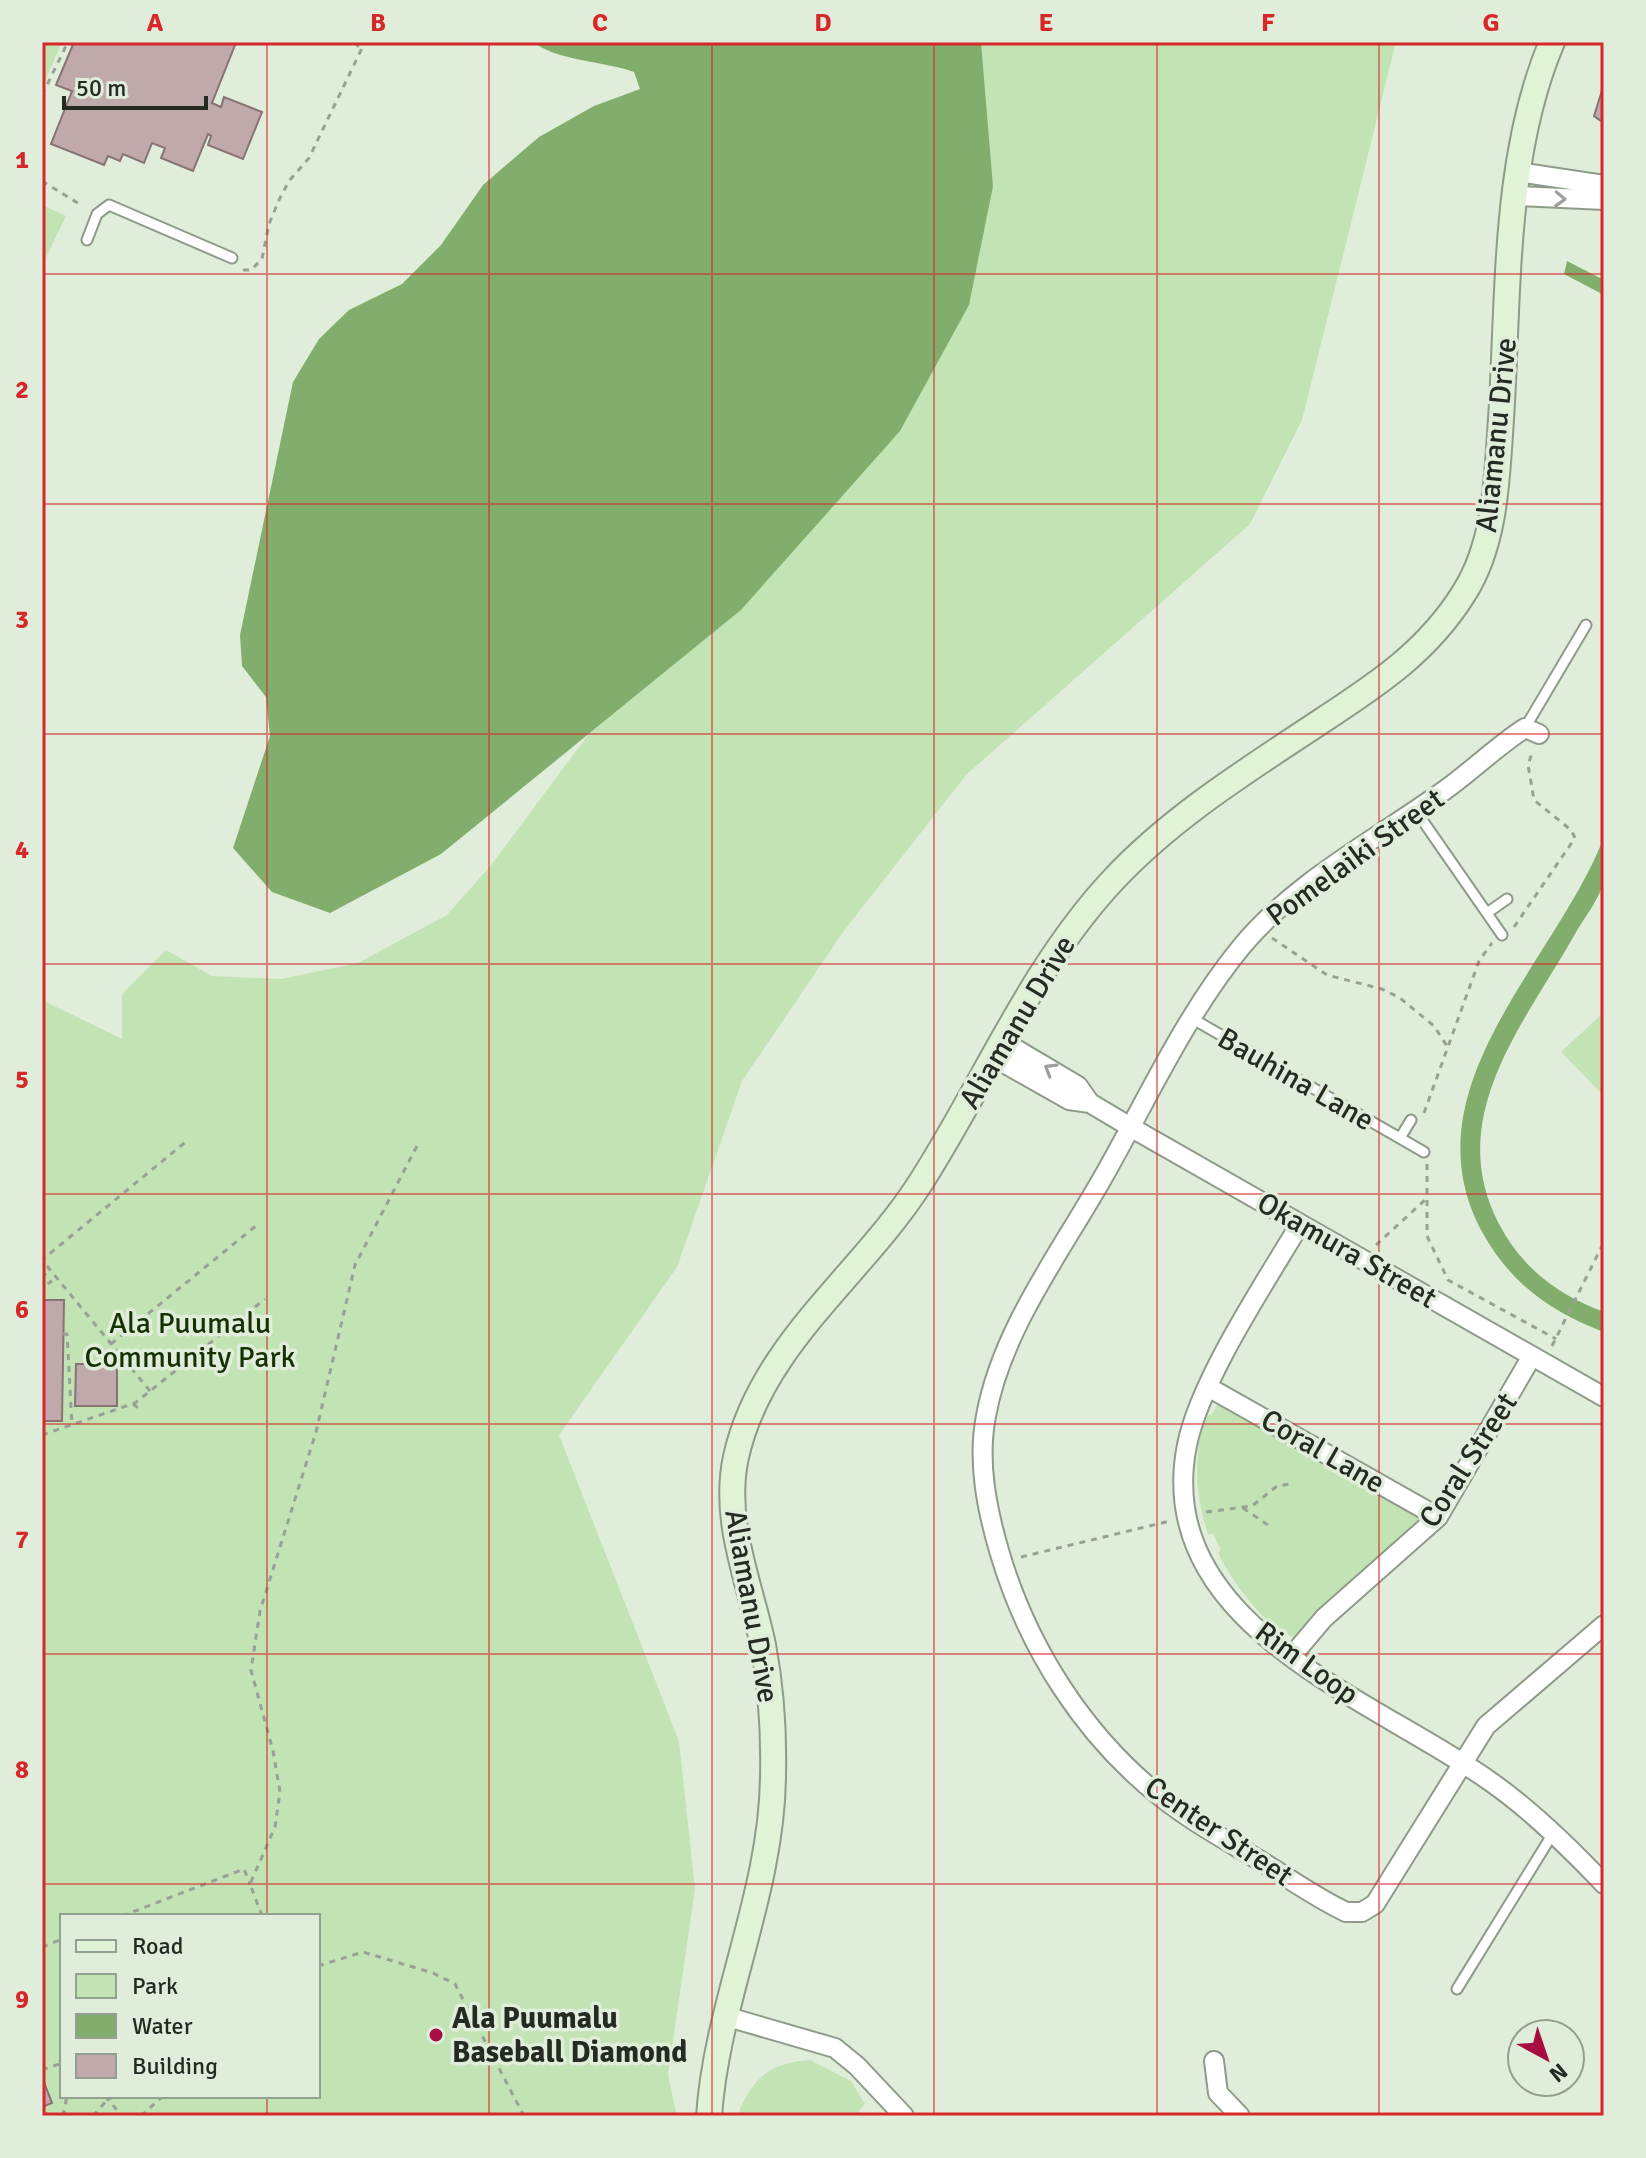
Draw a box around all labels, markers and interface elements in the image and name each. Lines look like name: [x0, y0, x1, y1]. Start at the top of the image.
text: A: [147, 7, 164, 39]
text: B: [370, 7, 386, 39]
text: C: [592, 7, 608, 39]
text: D: [814, 7, 832, 39]
text: E: [1039, 7, 1053, 39]
text: F: [1261, 7, 1275, 39]
text: G: [1482, 7, 1500, 39]
scale bar: [64, 60, 206, 110]
text: 50 m: [76, 73, 126, 103]
text: 1: [15, 144, 29, 176]
one-way arrow: [1554, 190, 1567, 207]
street label: Aliamanu Drive: [1468, 336, 1525, 534]
text: 2: [15, 374, 29, 406]
text: 3: [15, 604, 29, 636]
street label: Pomelaiki Street: [1259, 781, 1451, 934]
text: 4: [15, 834, 29, 866]
street label: Aliamanu Drive: [951, 929, 1084, 1116]
street label: Bauhina Lane: [1211, 1020, 1381, 1139]
text: 5: [15, 1064, 29, 1096]
one-way arrow: [1044, 1064, 1059, 1079]
street label: Okamura Street: [1250, 1184, 1443, 1317]
text: 6: [15, 1294, 29, 1326]
park label: Ala Puumalu Community Park: [85, 1305, 295, 1376]
street label: Coral Street: [1411, 1386, 1526, 1535]
street label: Coral Lane: [1254, 1401, 1391, 1502]
street label: Aliamanu Drive: [716, 1507, 787, 1706]
text: 7: [15, 1524, 29, 1556]
street label: Rim Loop: [1248, 1614, 1366, 1713]
text: 8: [15, 1754, 29, 1786]
street label: Center Street: [1138, 1768, 1300, 1894]
legend: [60, 1914, 320, 2098]
text: Road: [132, 1931, 183, 1961]
text: Park: [132, 1971, 178, 2001]
text: 9: [15, 1984, 29, 2016]
place label: Ala Puumalu Baseball Diamond: [452, 2000, 687, 2071]
text: Water: [132, 2011, 193, 2041]
north arrow: [1506, 2018, 1586, 2098]
marker: Ala Puumalu Baseball Diamond: [427, 2026, 445, 2044]
text: Building: [132, 2051, 218, 2081]
text: N: [1544, 2058, 1573, 2088]

